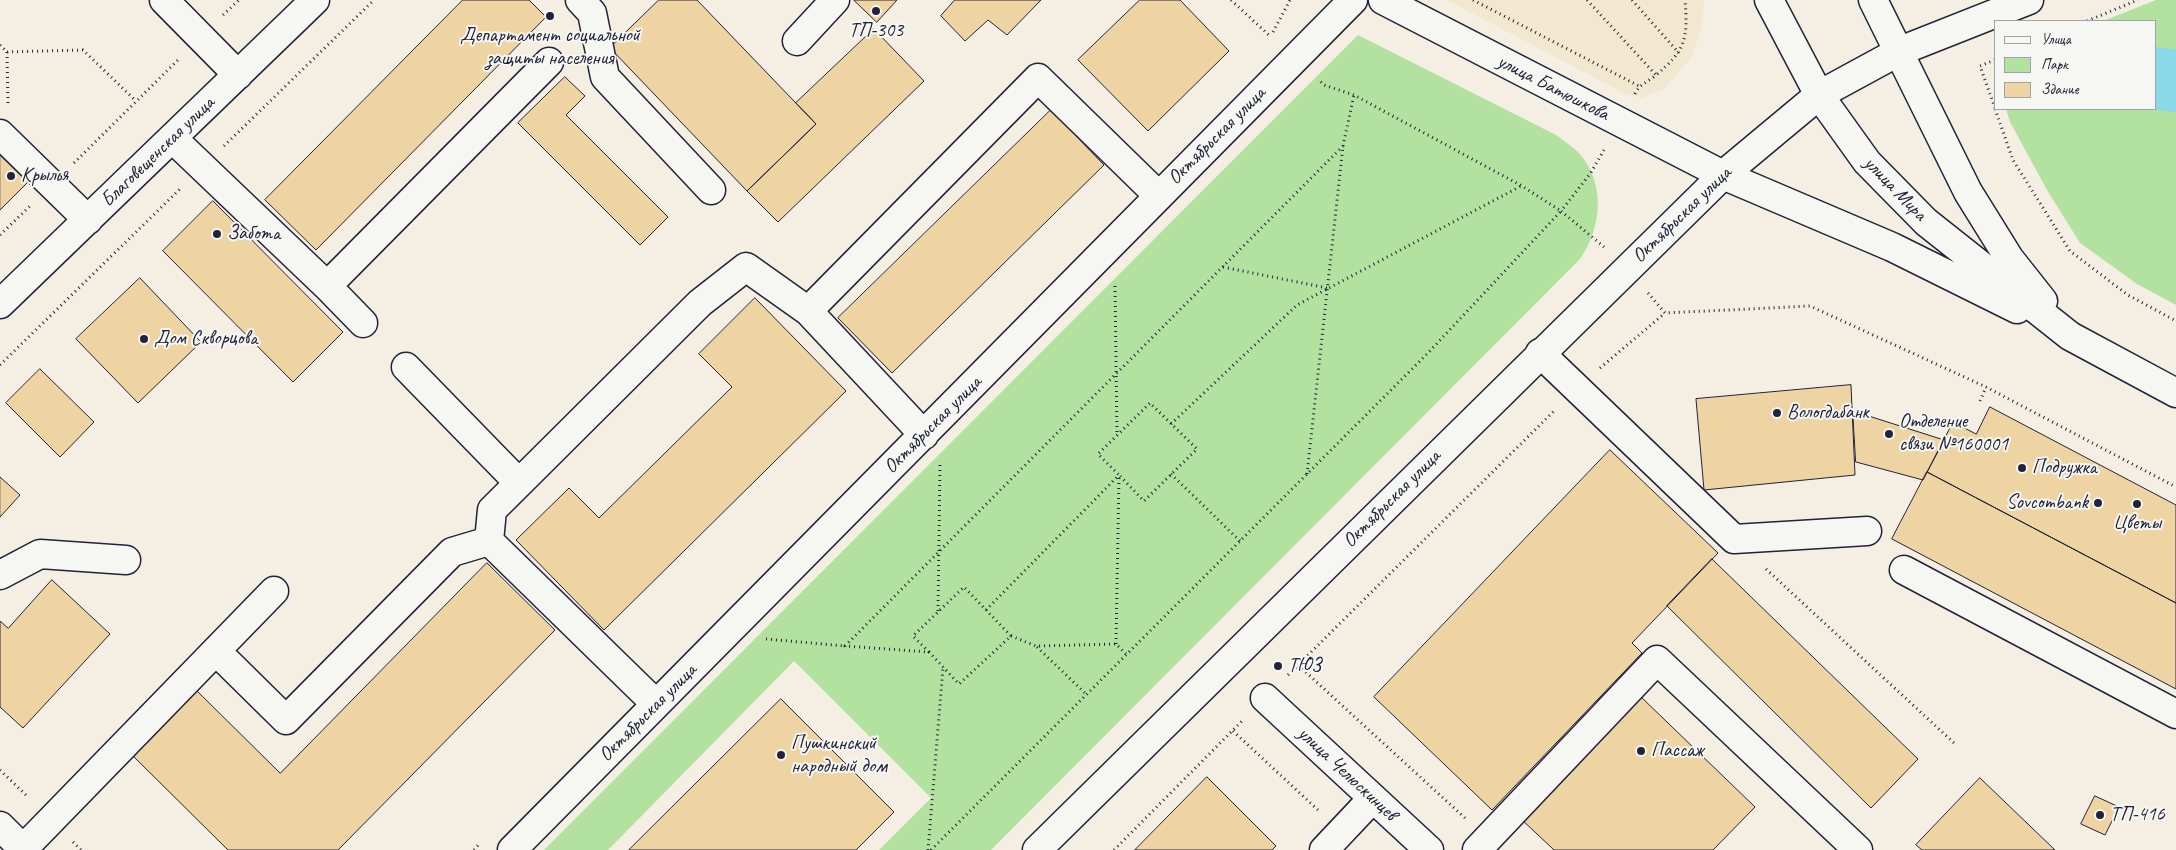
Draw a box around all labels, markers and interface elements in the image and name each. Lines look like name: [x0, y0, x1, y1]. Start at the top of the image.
marker: ТП-303: [870, 5, 882, 17]
marker: Департамент социальной защиты населения: [544, 10, 556, 22]
place label: ТП-303: [849, 19, 903, 43]
legend: [1994, 20, 2156, 110]
place label: Департамент социальной защиты населения: [460, 24, 640, 71]
text: Улица: [2041, 30, 2071, 49]
street label: улица Батюшкова: [1493, 50, 1613, 126]
text: Парк: [2041, 55, 2068, 74]
text: Здание: [2041, 80, 2079, 99]
street label: Октябрьская улица: [1163, 82, 1271, 190]
street label: Благовещенская улица: [96, 92, 220, 212]
street label: улица Мира: [1858, 152, 1932, 226]
street label: Октябрьская улица: [1627, 162, 1737, 268]
place label: Крылья: [21, 164, 68, 188]
marker: Крылья: [5, 170, 17, 182]
place label: Забота: [227, 222, 280, 246]
marker: Забота: [211, 228, 223, 240]
place label: Дом Скворцова: [154, 327, 258, 351]
marker: Дом Скворцова: [138, 333, 150, 345]
street label: Октябрьская улица: [879, 371, 987, 479]
place label: Вологдабанк: [1787, 401, 1869, 425]
marker: Вологдабанк: [1771, 407, 1783, 419]
place label: Отделение связи №160001: [1899, 410, 2008, 457]
marker: Отделение связи №160001: [1883, 428, 1895, 440]
street label: Октябрьская улица: [1338, 445, 1446, 553]
place label: Подружка: [2032, 456, 2097, 480]
marker: Подружка: [2016, 462, 2028, 474]
place label: Sovcombank: [2006, 491, 2088, 515]
marker: Sovcombank: [2092, 497, 2104, 509]
marker: Цветы: [2131, 498, 2143, 510]
place label: Цветы: [2113, 512, 2161, 536]
place label: ТЮЗ: [1288, 654, 1321, 678]
street label: Октябрьская улица: [594, 659, 702, 767]
marker: ТЮЗ: [1272, 660, 1284, 672]
street label: улица Челюскинцев: [1292, 722, 1402, 826]
place label: Пушкинский народный дом: [791, 732, 887, 779]
place label: Пассаж: [1651, 739, 1703, 763]
marker: Пассаж: [1635, 745, 1647, 757]
marker: Пушкинский народный дом: [775, 749, 787, 761]
place label: ТП-416: [2110, 803, 2165, 827]
marker: ТП-416: [2094, 809, 2106, 821]

